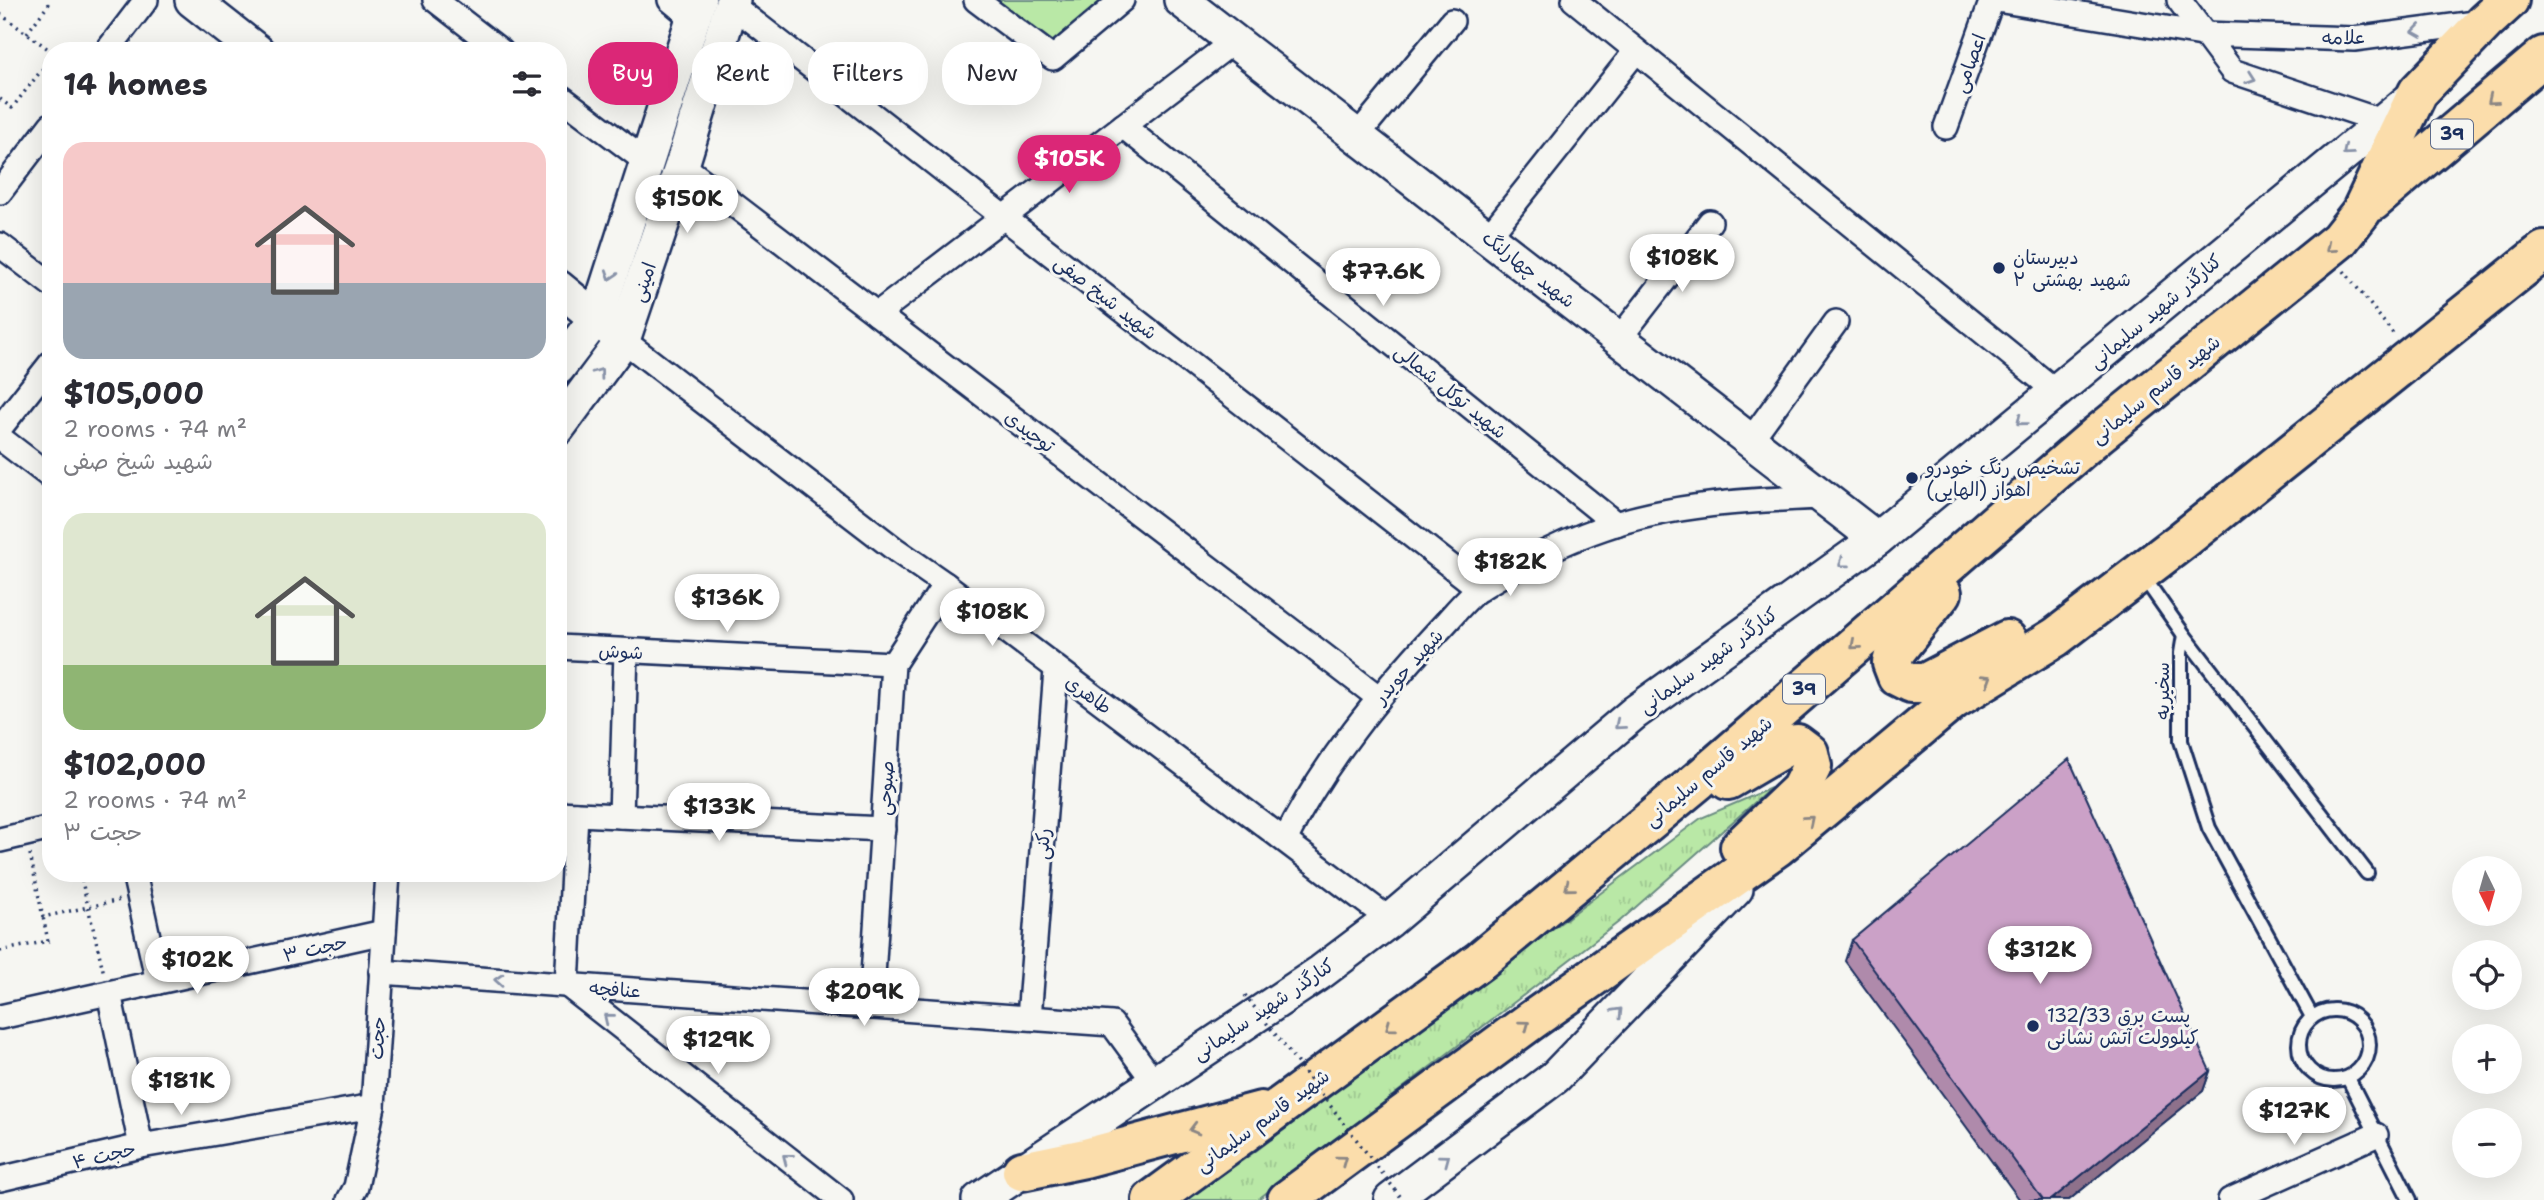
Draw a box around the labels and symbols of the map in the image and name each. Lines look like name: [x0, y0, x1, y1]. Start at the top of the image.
one-way arrow: [2411, 23, 2423, 38]
street label: علامه: [2322, 25, 2366, 50]
street label: اعصامی: [1947, 30, 1992, 96]
one-way arrow: [2245, 70, 2257, 84]
one-way arrow: [2487, 92, 2500, 104]
road number: 39: [2431, 119, 2473, 148]
pin: $105K: [1020, 136, 1118, 195]
one-way arrow: [2343, 143, 2355, 156]
pin: $150K: [638, 176, 736, 235]
street label: شهید چهارلنگ: [1477, 225, 1580, 314]
pin: $108K: [1633, 234, 1731, 294]
one-way arrow: [2325, 239, 2337, 252]
place label: دبیرستان شهید بهشتی ۲: [2013, 245, 2131, 292]
pin: $77.6K: [1326, 248, 1440, 308]
street label: کنارگذر شهید سلیمانی: [2084, 248, 2227, 374]
street label: شهید شیخ صفی: [1049, 249, 1162, 345]
street label: امینی: [625, 259, 662, 305]
marker: دبیرستان شهید بهشتی ۲: [1991, 260, 2007, 276]
one-way arrow: [605, 268, 619, 281]
street label: شهید قاسم سلیمانی: [2085, 329, 2227, 451]
street label: شهید توکل شمالی: [1389, 338, 1512, 444]
one-way arrow: [590, 368, 603, 381]
street label: توحیدی: [1000, 404, 1060, 459]
one-way arrow: [2016, 413, 2028, 426]
place label: تشخیص رنگ خودرو اهواز (الهایی): [1924, 455, 2080, 502]
marker: تشخیص رنگ خودرو اهواز (الهایی): [1904, 470, 1920, 486]
pin: $182K: [1461, 538, 1559, 598]
one-way arrow: [1838, 555, 1851, 567]
pin: $136K: [678, 574, 776, 634]
pin: $108K: [943, 588, 1041, 648]
street label: کنارگذر شهید سلیمانی: [1634, 601, 1783, 719]
street label: شهید حویدر: [1367, 623, 1449, 711]
one-way arrow: [1850, 637, 1863, 649]
street label: شوش: [598, 638, 644, 665]
street label: سخیریه: [2150, 662, 2175, 720]
street label: طاهری: [1060, 669, 1117, 720]
road number: 39: [1783, 674, 1825, 704]
one-way arrow: [1979, 674, 1992, 687]
street label: شهید قاسم سلیمانی: [1639, 710, 1779, 834]
one-way arrow: [1615, 717, 1628, 729]
street label: صبوحی: [871, 760, 900, 816]
pin: $133K: [670, 784, 768, 843]
one-way arrow: [1801, 816, 1814, 828]
street label: رکنی: [1029, 827, 1056, 861]
north arrow: [2452, 856, 2522, 926]
one-way arrow: [1564, 879, 1577, 891]
pin: $312K: [1991, 926, 2089, 986]
street label: حجت ۳: [280, 929, 350, 968]
pin: $102K: [148, 936, 246, 996]
street label: کنارگذر شهید سلیمانی: [1187, 953, 1339, 1066]
pin: $209K: [815, 968, 913, 1028]
one-way arrow: [494, 973, 505, 988]
street label: عنافچه: [588, 975, 642, 1004]
place label: پست برق 132/33 کیلوولت آتش نشانی: [2047, 1003, 2199, 1050]
one-way arrow: [1609, 1007, 1622, 1020]
one-way arrow: [604, 1013, 616, 1026]
street label: حجت: [364, 1016, 391, 1060]
pin: $129K: [669, 1016, 767, 1076]
marker: پست برق 132/33 کیلوولت آتش نشانی: [2025, 1018, 2041, 1034]
one-way arrow: [1385, 1019, 1397, 1031]
one-way arrow: [1517, 1021, 1530, 1033]
pin: $181K: [132, 1058, 230, 1117]
street label: شهید قاسم سلیمانی: [1190, 1063, 1336, 1179]
pin: $127K: [2245, 1088, 2343, 1147]
one-way arrow: [1188, 1121, 1200, 1135]
street label: حجت ۴: [70, 1136, 138, 1175]
one-way arrow: [783, 1154, 795, 1167]
one-way arrow: [1334, 1155, 1347, 1168]
one-way arrow: [1437, 1155, 1450, 1167]

